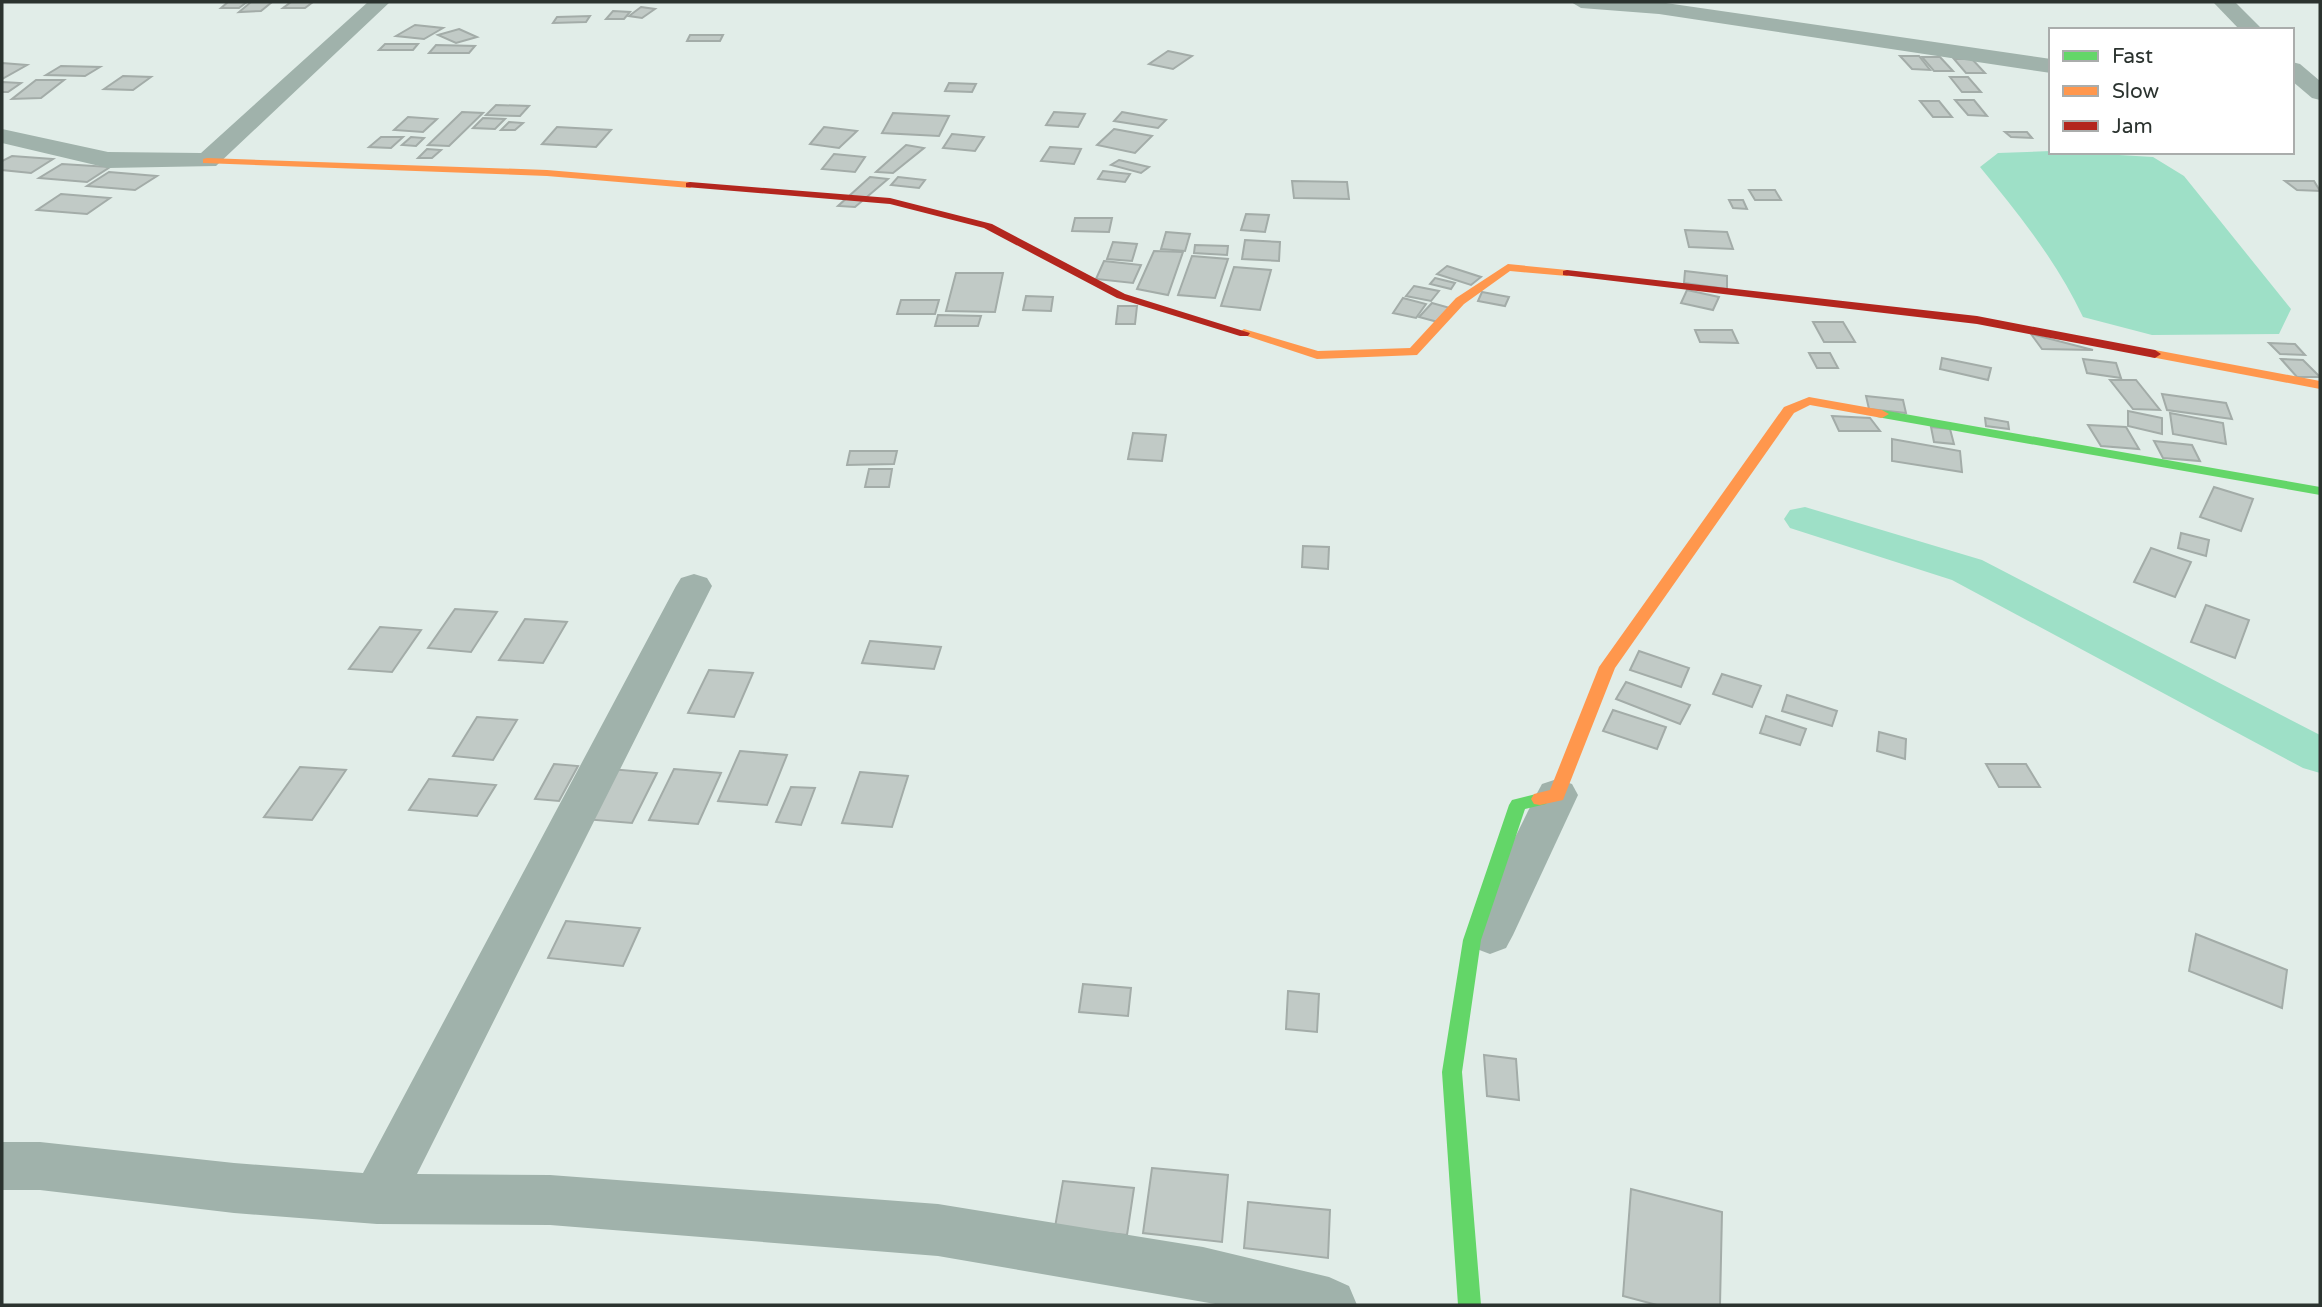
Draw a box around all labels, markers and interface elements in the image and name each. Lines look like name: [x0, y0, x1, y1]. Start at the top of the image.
legend: [2049, 28, 2294, 154]
text: Fast: [2112, 44, 2153, 69]
text: Slow: [2112, 79, 2160, 104]
text: Jam: [2112, 114, 2153, 139]

